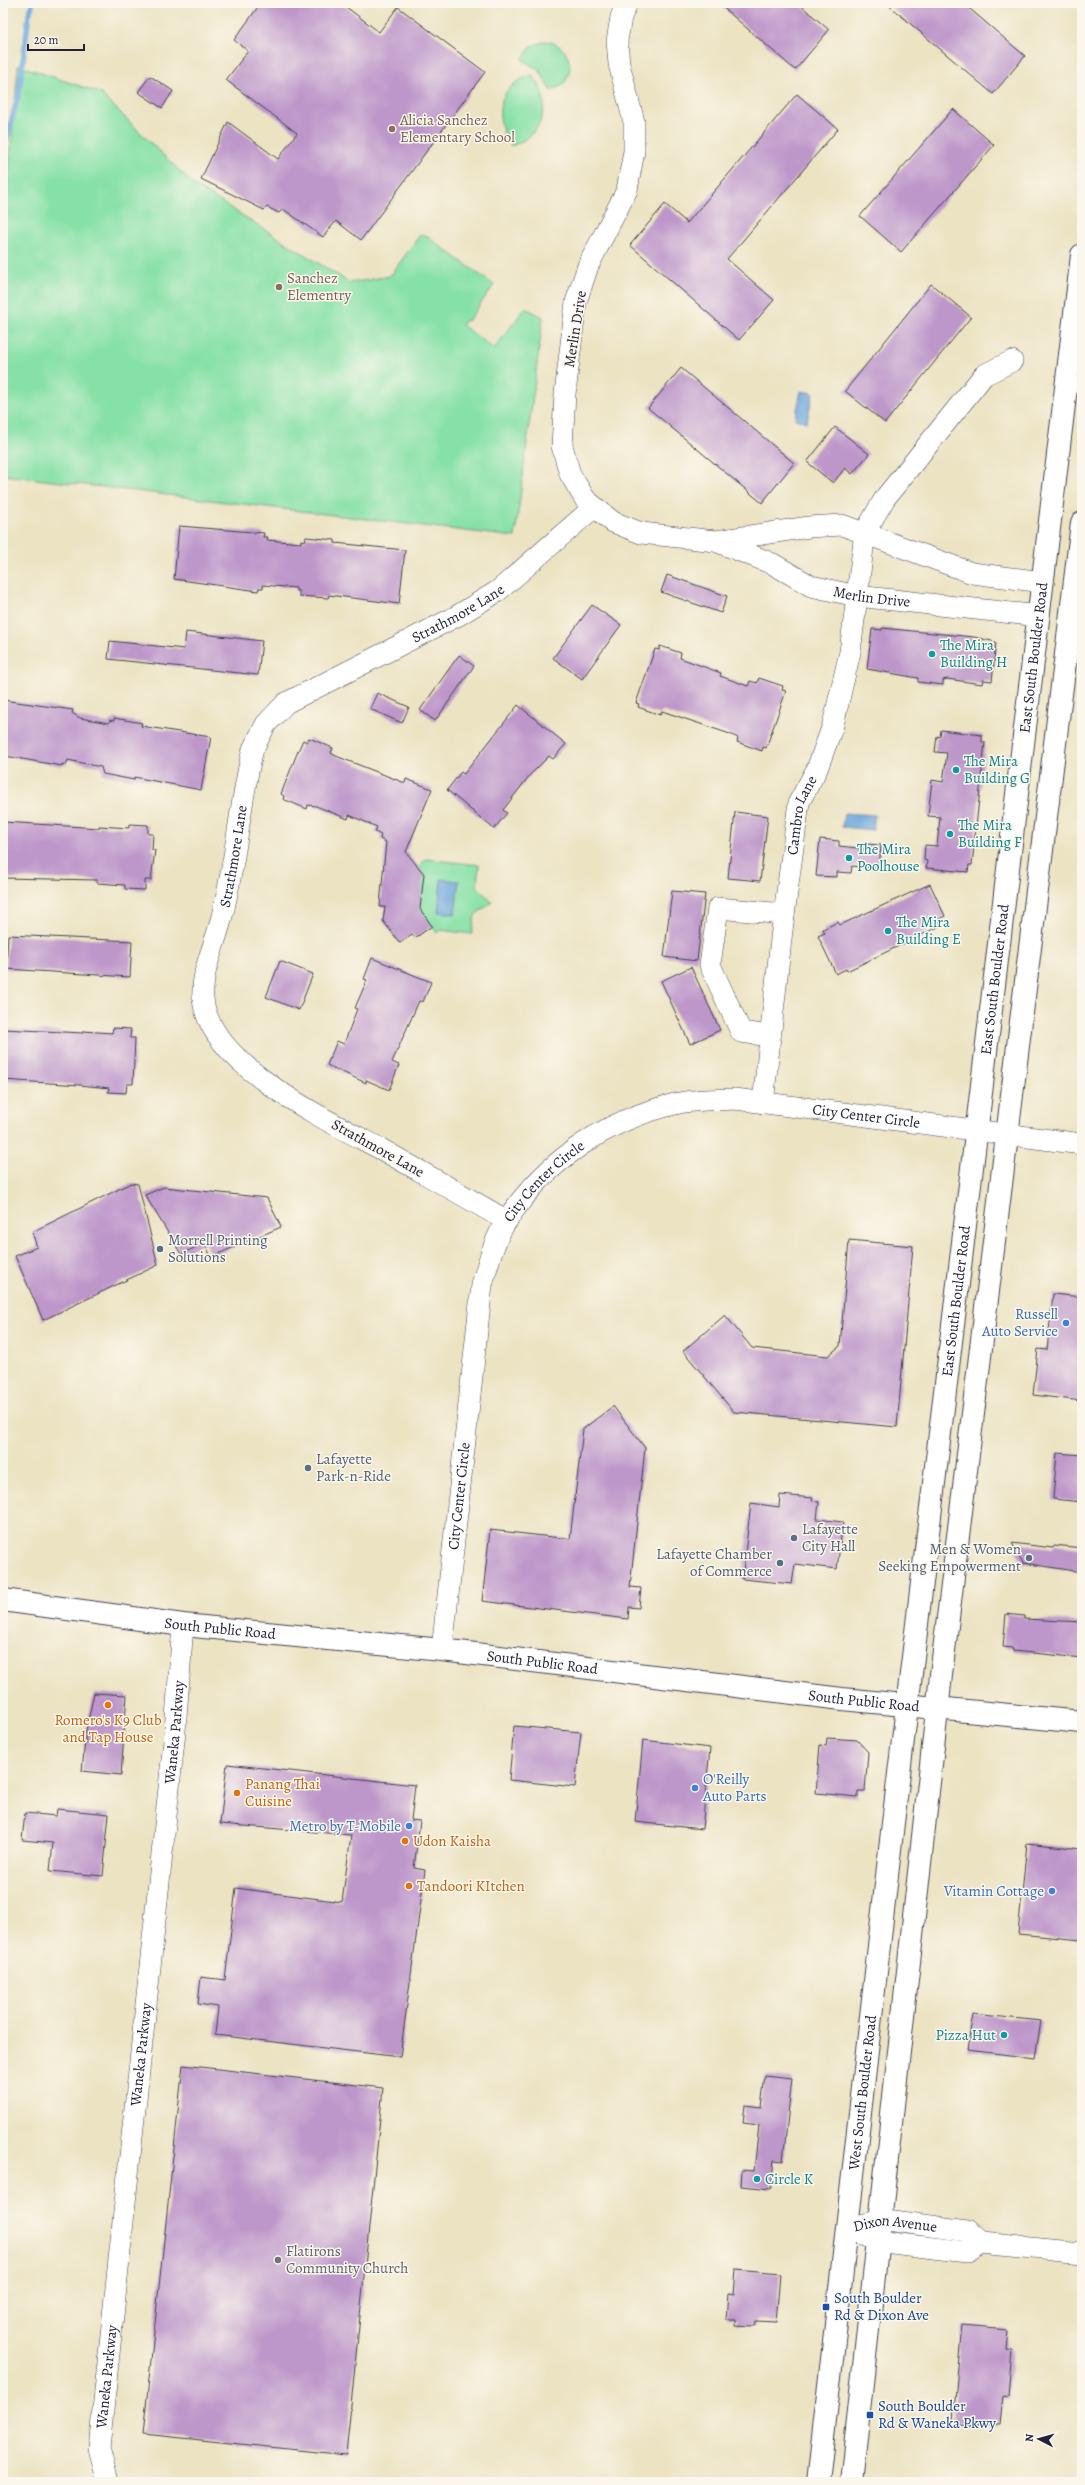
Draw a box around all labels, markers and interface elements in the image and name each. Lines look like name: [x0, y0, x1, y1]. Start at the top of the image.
scale bar: [28, 26, 84, 52]
text: 20 m: [34, 32, 58, 48]
place label: Alicia Sanchez Elementary School: [399, 110, 515, 147]
marker: Alicia Sanchez Elementary School: [387, 124, 397, 134]
place label: Sanchez Elementry: [287, 268, 352, 305]
marker: Sanchez Elementry: [274, 282, 284, 292]
street label: Merlin Drive: [559, 289, 591, 369]
street label: Strathmore Lane: [408, 580, 509, 647]
street label: East South Boulder Road: [1014, 580, 1053, 734]
street label: Merlin Drive: [831, 581, 912, 612]
place label: The Mira Building H: [940, 635, 1007, 672]
marker: The Mira Building H: [927, 649, 937, 659]
place label: The Mira Building G: [964, 751, 1030, 788]
marker: The Mira Building G: [951, 765, 961, 775]
street label: Cambro Lane: [782, 772, 822, 856]
street label: Strathmore Lane: [215, 803, 252, 909]
place label: The Mira Building F: [958, 815, 1022, 852]
marker: The Mira Building F: [945, 829, 955, 839]
place label: The Mira Poolhouse: [857, 839, 920, 876]
marker: The Mira Poolhouse: [844, 853, 854, 863]
street label: East South Boulder Road: [976, 902, 1014, 1056]
place label: The Mira Building E: [896, 912, 961, 949]
marker: The Mira Building E: [883, 926, 893, 936]
street label: City Center Circle: [811, 1099, 922, 1133]
street label: Strathmore Lane: [328, 1114, 428, 1182]
street label: City Center Circle: [499, 1135, 589, 1226]
street label: East South Boulder Road: [937, 1224, 975, 1378]
place label: Morrell Printing Solutions: [168, 1230, 268, 1267]
marker: Morrell Printing Solutions: [155, 1244, 165, 1254]
place label: Russell Auto Service: [981, 1304, 1058, 1341]
marker: Russell Auto Service: [1061, 1318, 1071, 1328]
street label: City Center Circle: [443, 1441, 475, 1551]
place label: Lafayette Park-n-Ride: [316, 1449, 391, 1486]
marker: Lafayette Park-n-Ride: [303, 1463, 313, 1473]
place label: Lafayette City Hall: [802, 1519, 858, 1556]
marker: Lafayette City Hall: [789, 1533, 799, 1543]
place label: Men & Women Seeking Empowerment: [878, 1539, 1021, 1576]
place label: Lafayette Chamber of Commerce: [656, 1544, 772, 1581]
marker: Men & Women Seeking Empowerment: [1024, 1553, 1034, 1563]
marker: Lafayette Chamber of Commerce: [775, 1558, 785, 1568]
street label: South Public Road: [163, 1613, 278, 1644]
street label: South Public Road: [486, 1646, 600, 1679]
street label: Waneka Parkway: [159, 1679, 189, 1786]
street label: South Public Road: [807, 1685, 921, 1716]
marker: Romero's K9 Club and Tap House: [103, 1700, 113, 1710]
place label: Romero's K9 Club and Tap House: [54, 1710, 162, 1747]
place label: O'Reilly Auto Parts: [702, 1769, 767, 1806]
place label: Panang Thai Cuisine: [245, 1774, 320, 1811]
marker: O'Reilly Auto Parts: [690, 1783, 700, 1793]
marker: Panang Thai Cuisine: [232, 1788, 242, 1798]
place label: Metro by T-Mobile: [289, 1816, 401, 1836]
marker: Metro by T-Mobile: [404, 1821, 414, 1831]
place label: Udon Kaisha: [413, 1831, 491, 1851]
marker: Udon Kaisha: [400, 1836, 410, 1846]
place label: Tandoori KItchen: [417, 1876, 525, 1896]
marker: Tandoori KItchen: [404, 1881, 414, 1891]
place label: Vitamin Cottage: [943, 1881, 1044, 1901]
marker: Vitamin Cottage: [1047, 1886, 1057, 1896]
street label: Waneka Parkway: [125, 2001, 156, 2108]
street label: West South Boulder Road: [843, 2013, 881, 2172]
place label: Pizza Hut: [936, 2025, 996, 2045]
marker: Pizza Hut: [999, 2030, 1009, 2040]
place label: Circle K: [765, 2169, 814, 2189]
marker: Circle K: [752, 2174, 762, 2184]
street label: Dixon Avenue: [851, 2210, 939, 2237]
place label: Flatirons Community Church: [286, 2241, 408, 2278]
marker: Flatirons Community Church: [273, 2255, 283, 2265]
place label: South Boulder Rd & Dixon Ave: [834, 2288, 929, 2325]
marker: South Boulder Rd & Dixon Ave: [821, 2302, 831, 2312]
street label: Waneka Parkway: [91, 2324, 122, 2430]
place label: South Boulder Rd & Waneka Pkwy: [878, 2396, 996, 2433]
marker: South Boulder Rd & Waneka Pkwy: [865, 2410, 875, 2420]
north arrow: [1019, 2419, 1059, 2459]
text: N: [1022, 2433, 1037, 2443]

